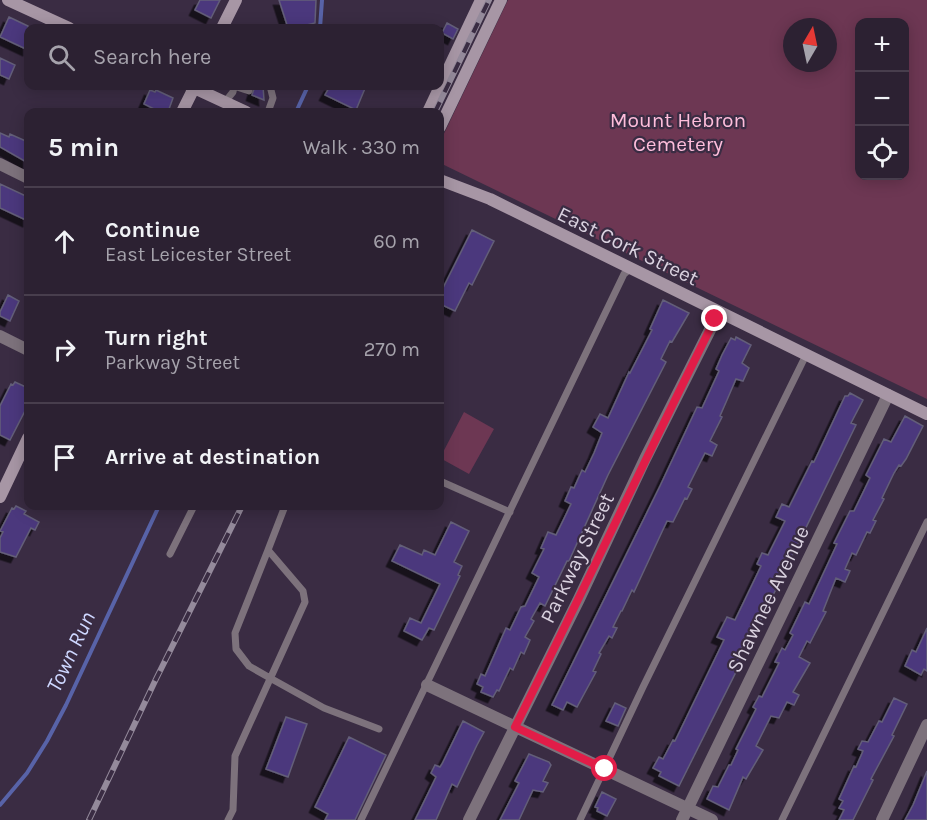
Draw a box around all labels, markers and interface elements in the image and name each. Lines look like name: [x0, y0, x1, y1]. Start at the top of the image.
north arrow: [783, 18, 837, 72]
map controls: [855, 18, 909, 180]
button: +: [855, 18, 909, 72]
search box: [24, 24, 444, 90]
icon: search: [45, 41, 78, 74]
text: Search here: [93, 44, 211, 70]
button: −: [855, 72, 909, 126]
park label: Mount Hebron Cemetery: [610, 108, 746, 156]
button: locate: [855, 126, 909, 180]
text: 5 min: [48, 132, 119, 163]
text: Walk · 330 m: [303, 136, 420, 159]
street label: East Cork Street: [554, 202, 702, 291]
text: Continue: [105, 217, 200, 243]
icon: ahead: [48, 225, 81, 258]
text: 60 m: [373, 230, 420, 253]
text: East Leicester Street: [105, 243, 291, 266]
route end: [701, 305, 727, 331]
text: Turn right: [105, 325, 208, 351]
icon: right: [48, 333, 81, 366]
text: 270 m: [364, 338, 420, 361]
text: Parkway Street: [105, 351, 240, 374]
icon: arrive: [48, 441, 81, 474]
text: Arrive at destination: [105, 444, 320, 470]
street label: Parkway Street: [535, 489, 619, 627]
street label: Shawnee Avenue: [722, 522, 814, 676]
water label: Town Run: [41, 607, 101, 697]
route start: [591, 755, 617, 781]

